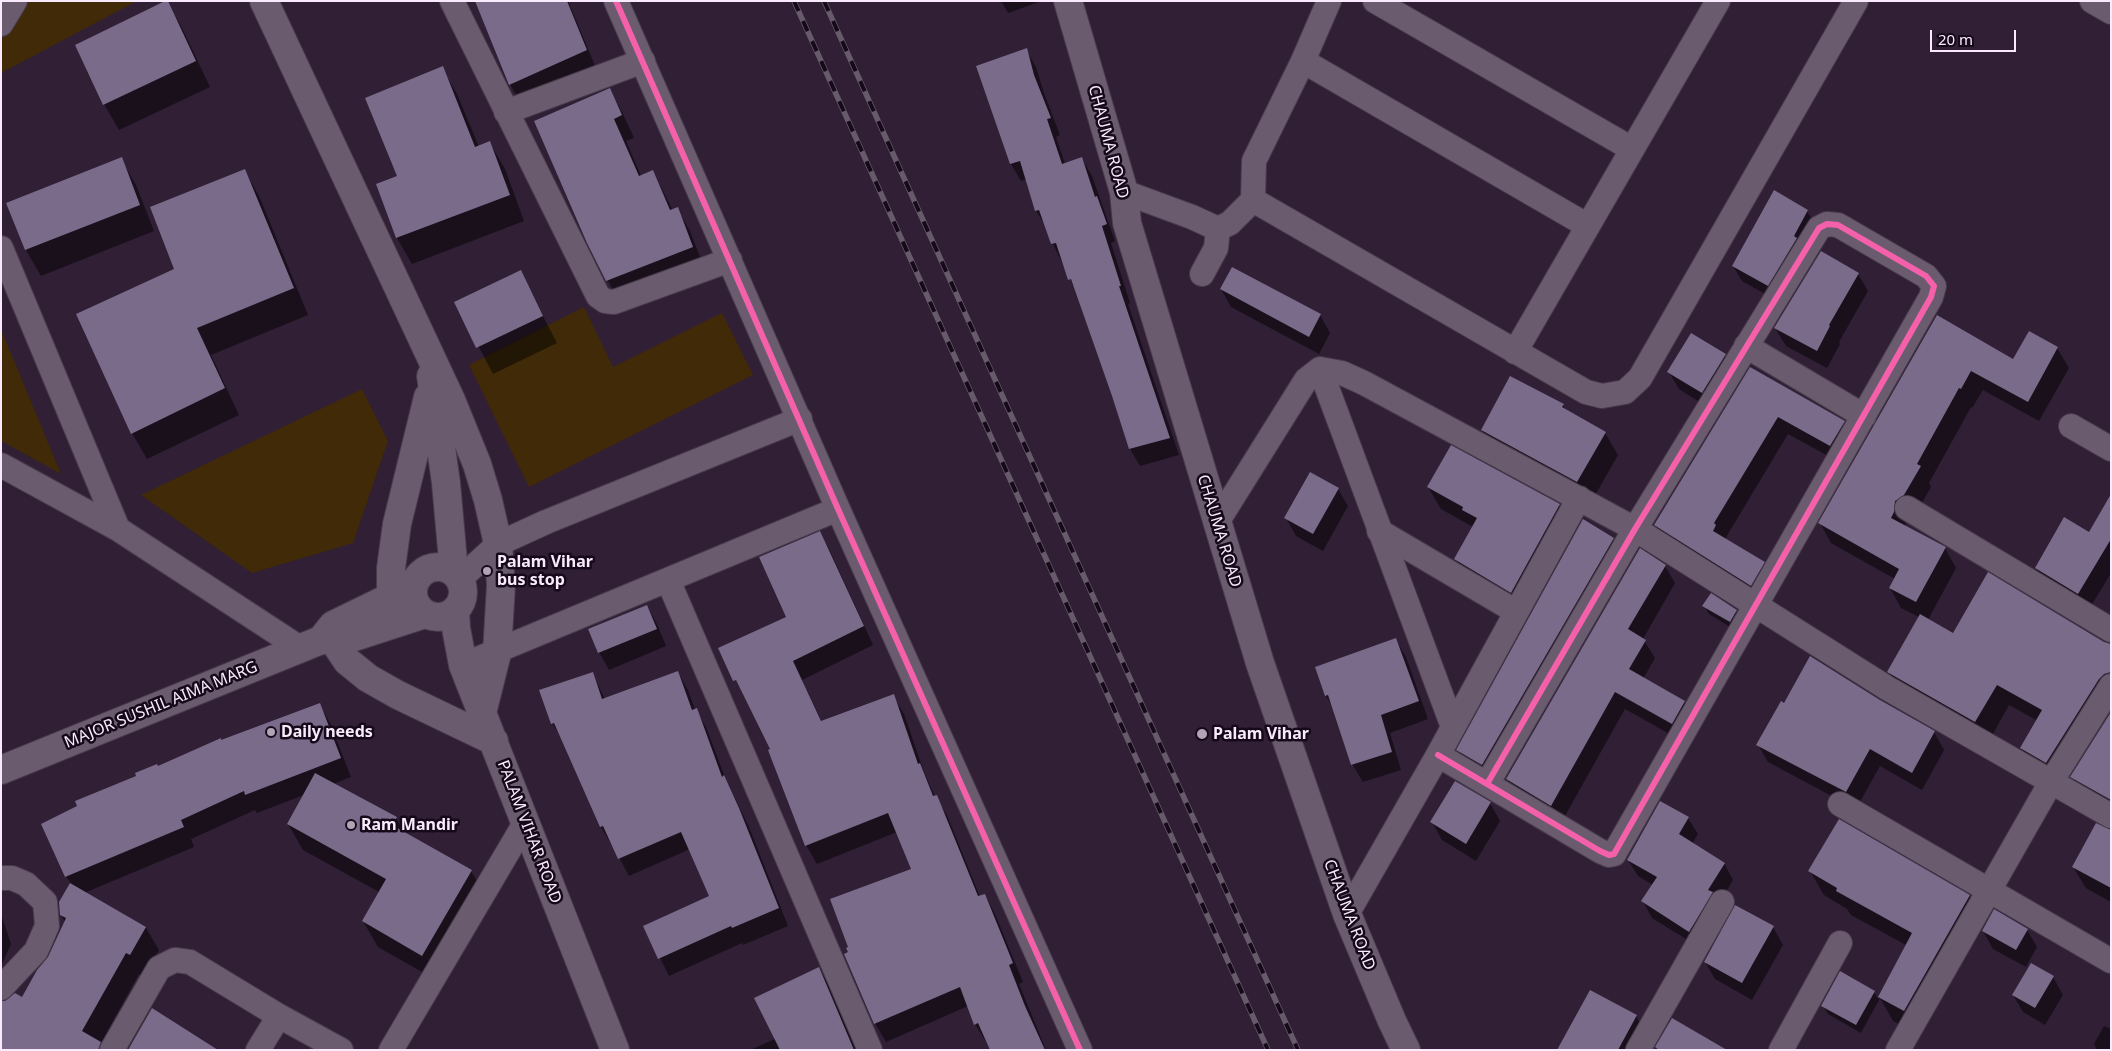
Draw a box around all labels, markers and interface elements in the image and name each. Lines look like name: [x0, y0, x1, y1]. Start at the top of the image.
scale bar: [1932, 20, 2018, 52]
text: 20 m: [1938, 29, 1973, 49]
street label: CHAUMA ROAD: [1084, 83, 1132, 201]
street label: CHAUMA ROAD: [1193, 472, 1245, 590]
place label: Palam Vihar bus stop: [497, 552, 593, 590]
marker: Palam Vihar bus stop: [481, 565, 493, 577]
street label: MAJOR SUSHIL AIMA MARG: [62, 657, 260, 753]
place label: Daily needs: [281, 722, 373, 742]
place label: Palam Vihar: [1213, 724, 1309, 744]
marker: Daily needs: [265, 726, 277, 738]
marker: Palam Vihar: [1195, 727, 1209, 741]
street label: PALAM VIHAR ROAD: [493, 758, 565, 906]
place label: Ram Mandir: [361, 815, 458, 835]
marker: Ram Mandir: [345, 819, 357, 831]
street label: CHAUMA ROAD: [1319, 857, 1379, 973]

